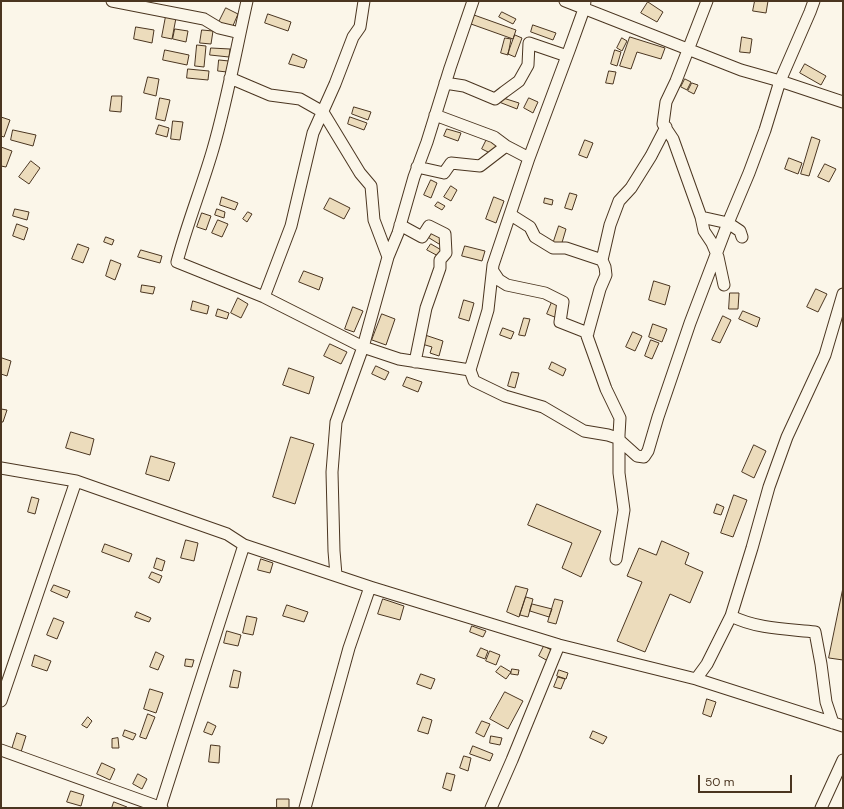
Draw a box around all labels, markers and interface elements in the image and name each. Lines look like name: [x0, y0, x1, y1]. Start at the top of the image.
scale bar: [700, 767, 794, 793]
text: 50 m: [705, 774, 734, 790]

